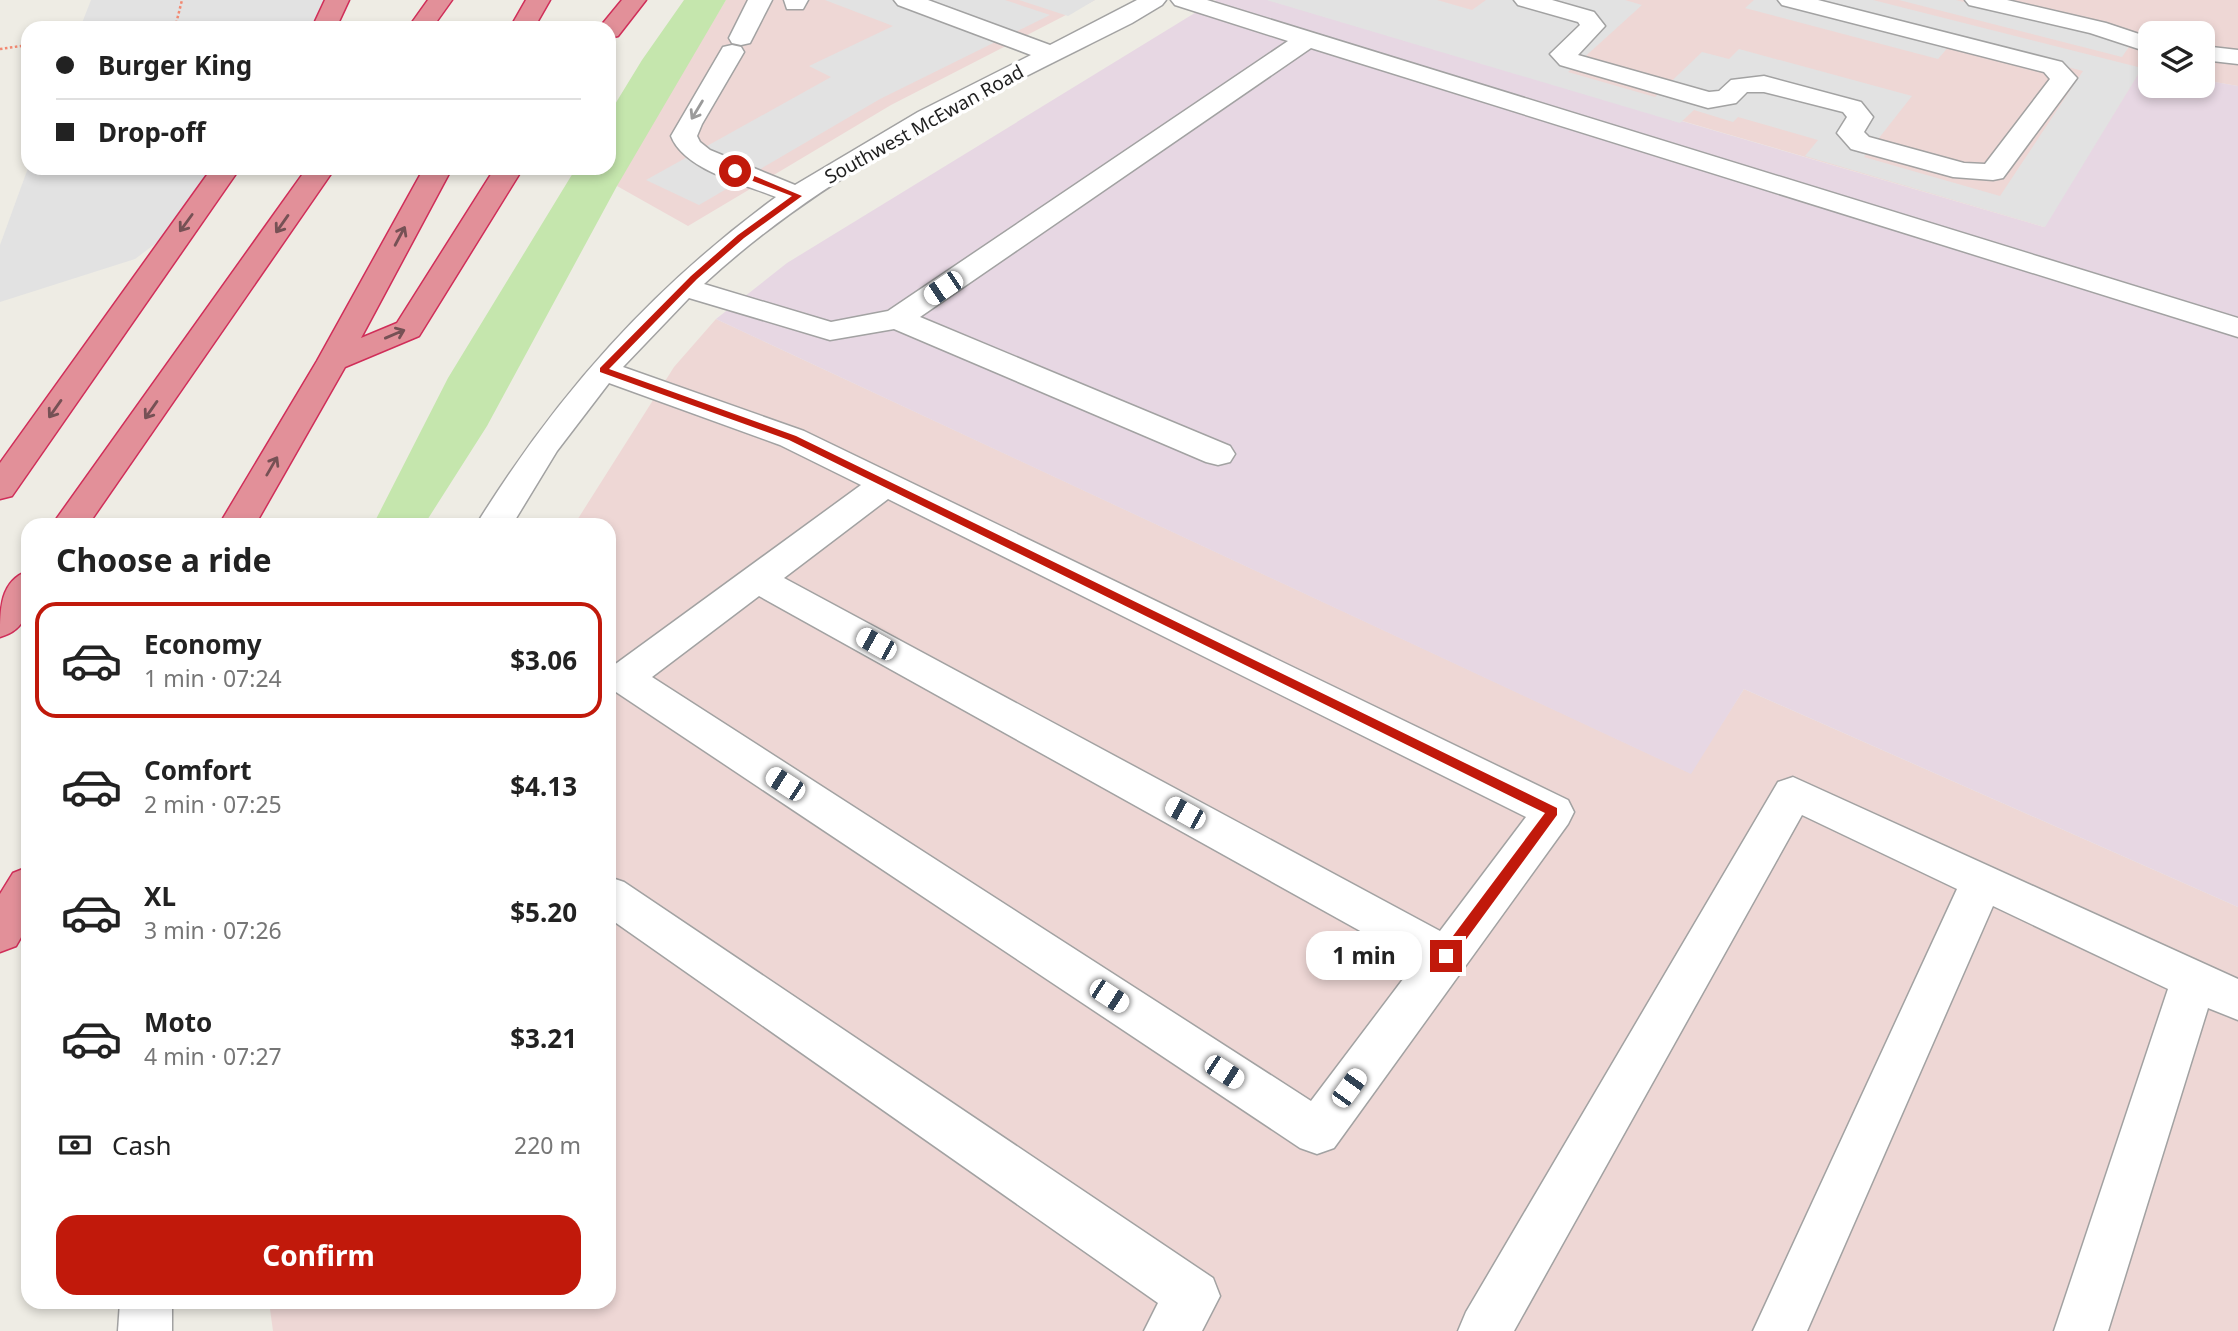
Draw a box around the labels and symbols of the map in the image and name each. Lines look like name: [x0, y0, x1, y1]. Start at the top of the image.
street label: Southwest McEwan Road: [820, 58, 1028, 190]
one-way arrow: [690, 100, 704, 120]
route start: [719, 155, 751, 187]
one-way arrow: [178, 213, 193, 232]
one-way arrow: [275, 214, 289, 233]
one-way arrow: [393, 227, 407, 247]
car: [920, 268, 967, 308]
one-way arrow: [384, 327, 406, 340]
one-way arrow: [48, 399, 62, 418]
one-way arrow: [144, 400, 158, 419]
one-way arrow: [266, 456, 279, 477]
car: [853, 625, 900, 663]
car: [762, 764, 809, 804]
car: [1162, 794, 1209, 832]
callout: 1 min: [1306, 932, 1422, 981]
route end: [1430, 940, 1462, 972]
car: [1086, 976, 1133, 1016]
car: [1201, 1052, 1248, 1092]
car: [1329, 1065, 1370, 1111]

